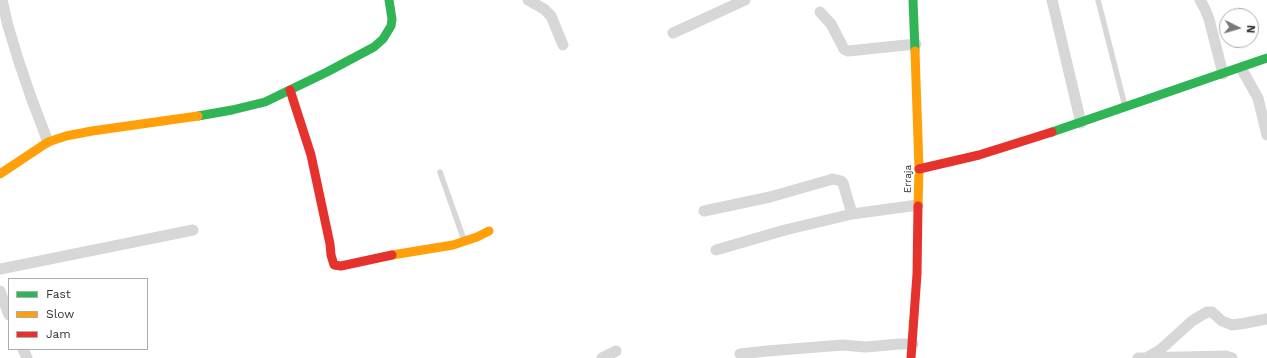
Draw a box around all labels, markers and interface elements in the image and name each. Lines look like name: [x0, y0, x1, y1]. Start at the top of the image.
north arrow: [1219, 8, 1259, 48]
text: N: [1244, 24, 1257, 34]
street label: Erraja: [902, 165, 914, 193]
legend: [8, 278, 148, 350]
text: Fast: [46, 287, 71, 301]
text: Slow: [46, 307, 74, 321]
text: Jam: [46, 327, 71, 341]

